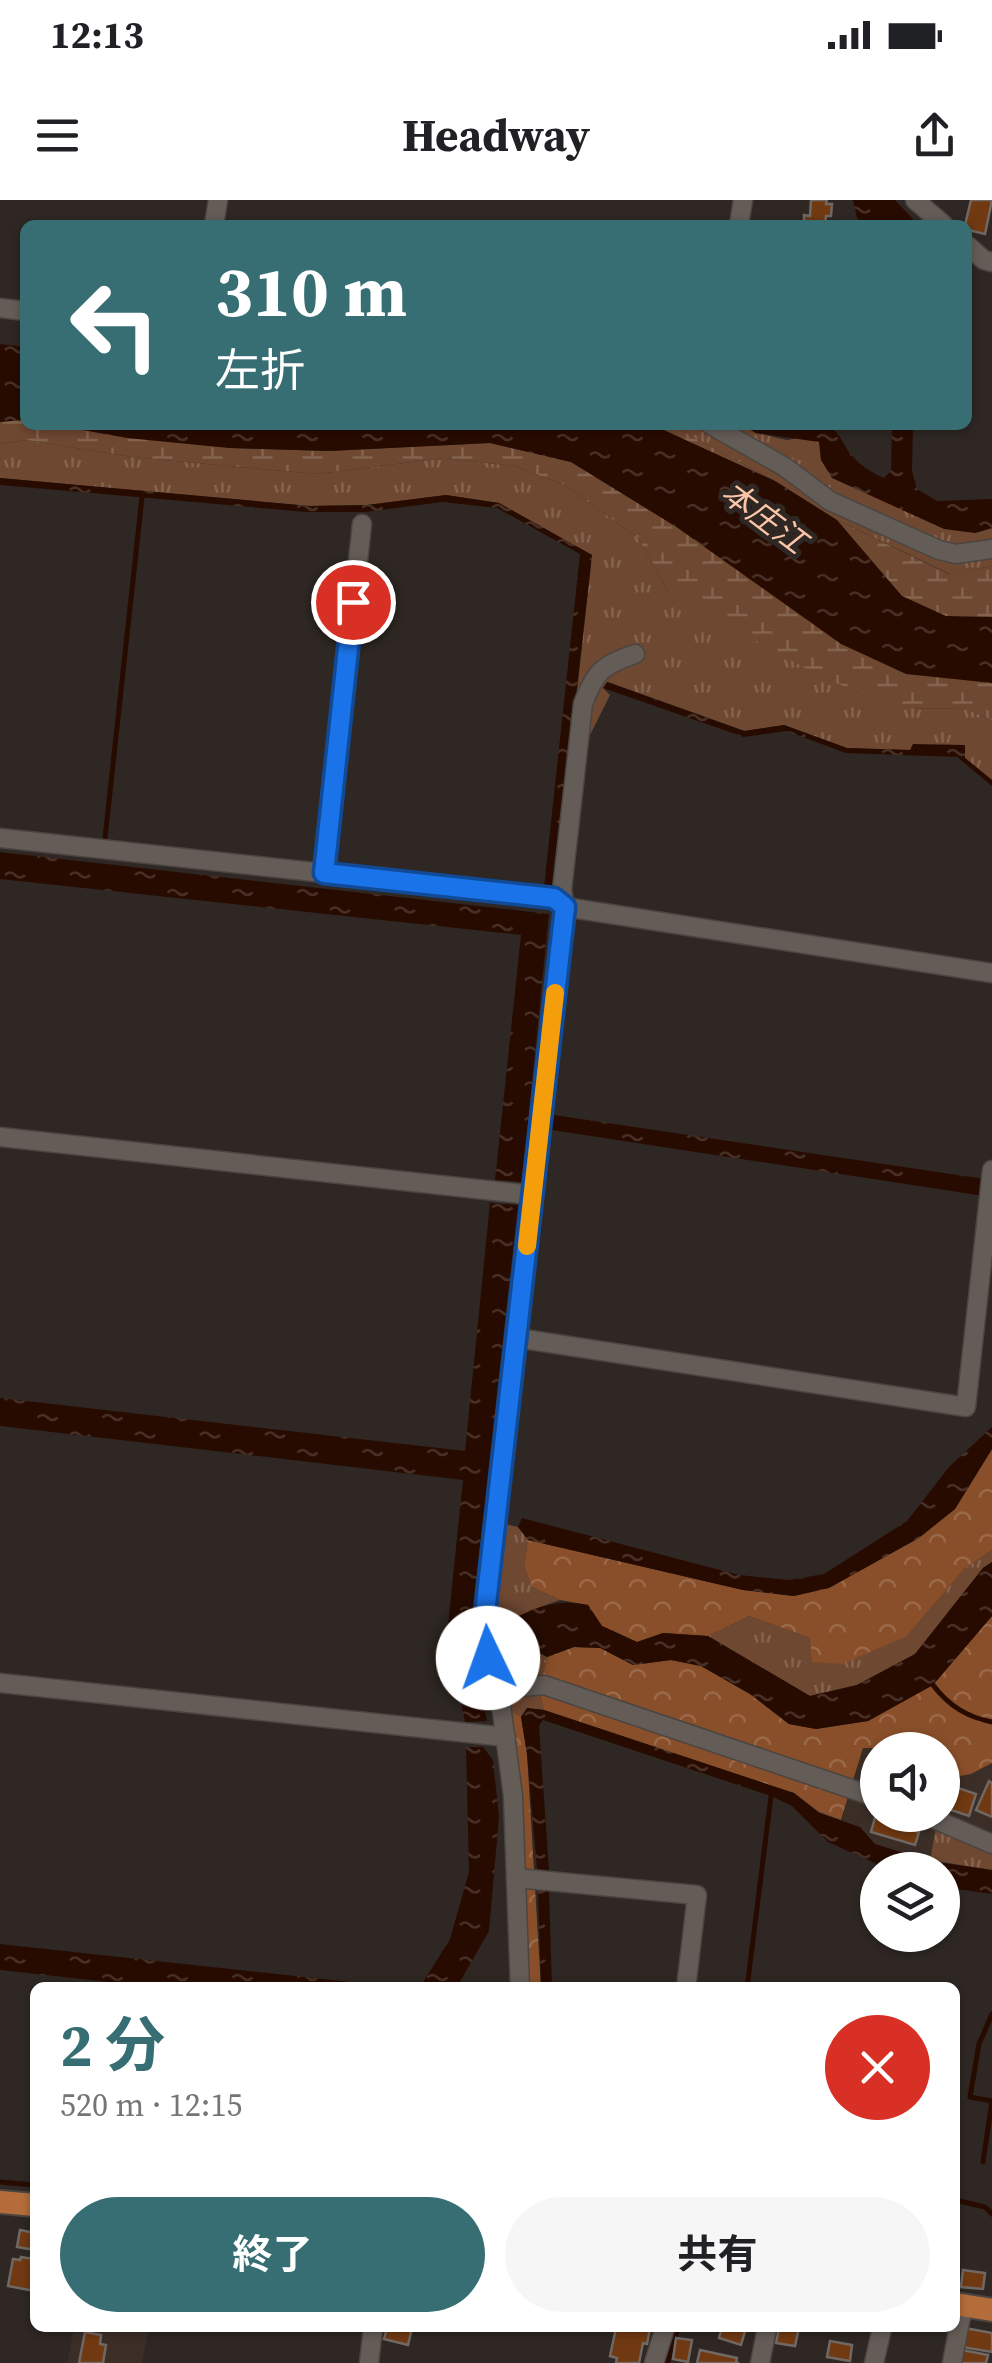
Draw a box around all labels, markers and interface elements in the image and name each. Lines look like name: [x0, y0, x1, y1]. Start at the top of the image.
text: 12:13: [50, 9, 144, 61]
text: Headway: [402, 104, 590, 166]
icon: menu: [30, 108, 85, 163]
icon: share: [907, 108, 962, 163]
text: 310 m: [215, 243, 407, 339]
icon: left: [50, 260, 180, 390]
text: 左折: [215, 339, 305, 401]
water label: 本庄江: [712, 471, 818, 565]
pin: [311, 560, 396, 645]
icon: arrive: [326, 575, 381, 630]
position arrow: [436, 1606, 540, 1710]
map controls: [860, 1732, 960, 1952]
button: sound: [860, 1732, 960, 1832]
button: layers: [860, 1852, 960, 1952]
text: 2 分: [60, 2004, 165, 2086]
button: close: [825, 2015, 930, 2120]
text: 520 m · 12:15: [60, 2083, 242, 2127]
button: 終了: [60, 2197, 485, 2312]
button: 共有: [505, 2197, 930, 2312]

